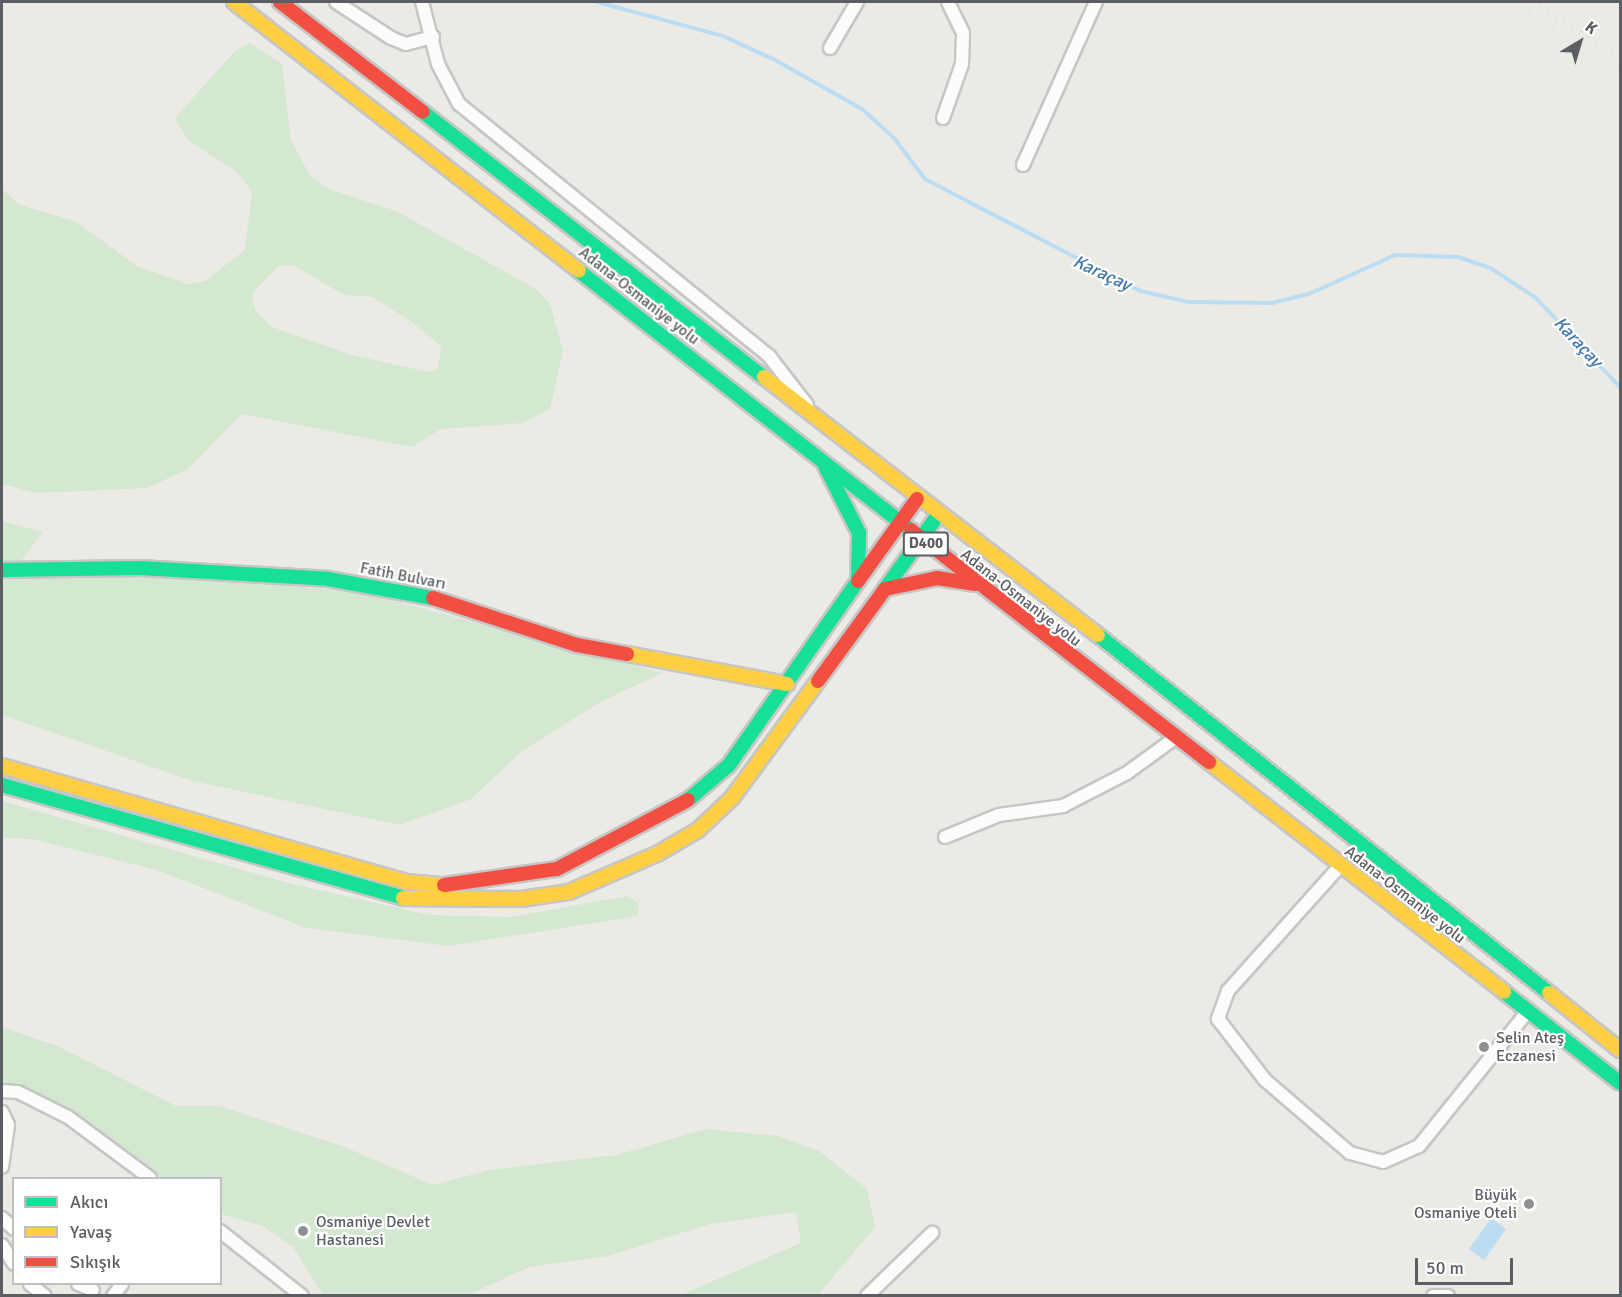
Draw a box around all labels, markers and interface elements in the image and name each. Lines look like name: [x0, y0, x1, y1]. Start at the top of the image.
north arrow: [1550, 12, 1610, 72]
text: K: [1581, 17, 1601, 39]
street label: Adana-Osmaniye yolu: [575, 243, 703, 349]
water label: Karaçay: [1070, 250, 1134, 296]
water label: Karaçay: [1549, 312, 1607, 372]
road number: D400: [902, 532, 950, 556]
street label: Adana-Osmaniye yolu: [957, 545, 1085, 651]
street label: Fatih Bulvarı: [359, 558, 447, 594]
street label: Adana-Osmaniye yolu: [1341, 842, 1469, 948]
place label: Selin Ateş Eczanesi: [1496, 1028, 1564, 1066]
marker: Selin Ateş Eczanesi: [1477, 1040, 1491, 1054]
legend: [12, 1177, 222, 1285]
place label: Büyük Osmaniye Oteli: [1414, 1185, 1517, 1223]
text: Akıcı: [70, 1191, 108, 1213]
marker: Büyük Osmaniye Oteli: [1522, 1197, 1536, 1211]
place label: Osmaniye Devlet Hastanesi: [316, 1212, 430, 1250]
text: Yavaş: [70, 1221, 112, 1243]
marker: Osmaniye Devlet Hastanesi: [294, 1222, 312, 1240]
scale bar: [1418, 1246, 1516, 1284]
text: Sıkışık: [70, 1251, 120, 1273]
text: 50 m: [1426, 1257, 1464, 1279]

